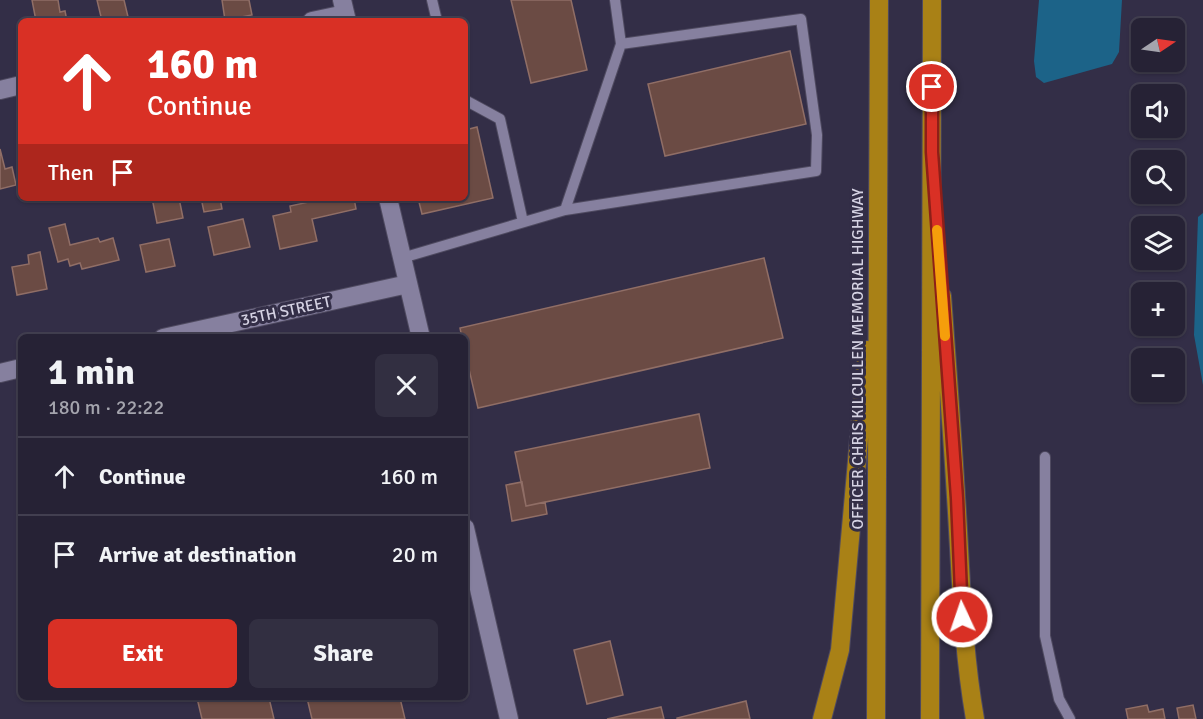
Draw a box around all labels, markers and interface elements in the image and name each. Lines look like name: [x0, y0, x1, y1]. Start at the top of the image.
north arrow: [1131, 18, 1185, 72]
map controls: [1131, 18, 1185, 402]
text: 160 m: [147, 39, 258, 90]
icon: ahead: [48, 42, 126, 120]
pin: [906, 61, 957, 112]
icon: arrive: [915, 70, 948, 103]
button: sound: [1131, 84, 1185, 138]
text: Continue: [147, 90, 252, 123]
button: search: [1131, 150, 1185, 204]
icon: arrive: [106, 156, 139, 189]
text: Then: [48, 159, 94, 186]
street label: OFFICER CHRIS KILCULLEN MEMORIAL HIGHWAY: [848, 188, 868, 530]
button: layers: [1131, 216, 1185, 270]
button: +: [1131, 282, 1185, 336]
street label: 35TH STREET: [239, 292, 333, 330]
button: −: [1131, 348, 1185, 402]
text: 1 min: [48, 350, 135, 395]
button: close: [375, 354, 438, 417]
text: 180 m · 22:22: [48, 395, 164, 420]
icon: ahead: [48, 460, 81, 493]
text: Continue: [99, 463, 186, 490]
text: 160 m: [380, 463, 438, 490]
icon: arrive: [48, 538, 81, 571]
text: Arrive at destination: [99, 541, 296, 568]
text: 20 m: [392, 541, 438, 568]
position arrow: [930, 585, 994, 649]
button: Exit: [48, 619, 237, 688]
button: Share: [249, 619, 438, 688]

